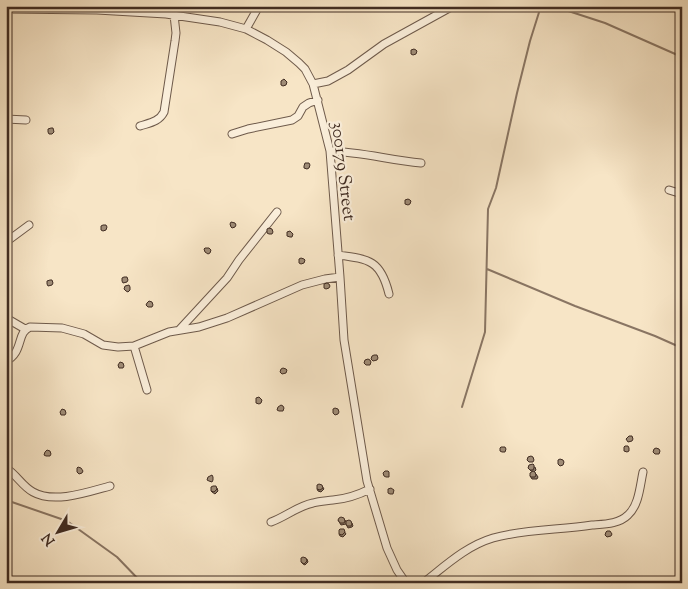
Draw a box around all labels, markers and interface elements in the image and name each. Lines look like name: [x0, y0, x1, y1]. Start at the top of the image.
street label: 300179 Street: [323, 120, 361, 222]
north arrow: [32, 506, 82, 556]
text: N: [38, 528, 61, 549]

